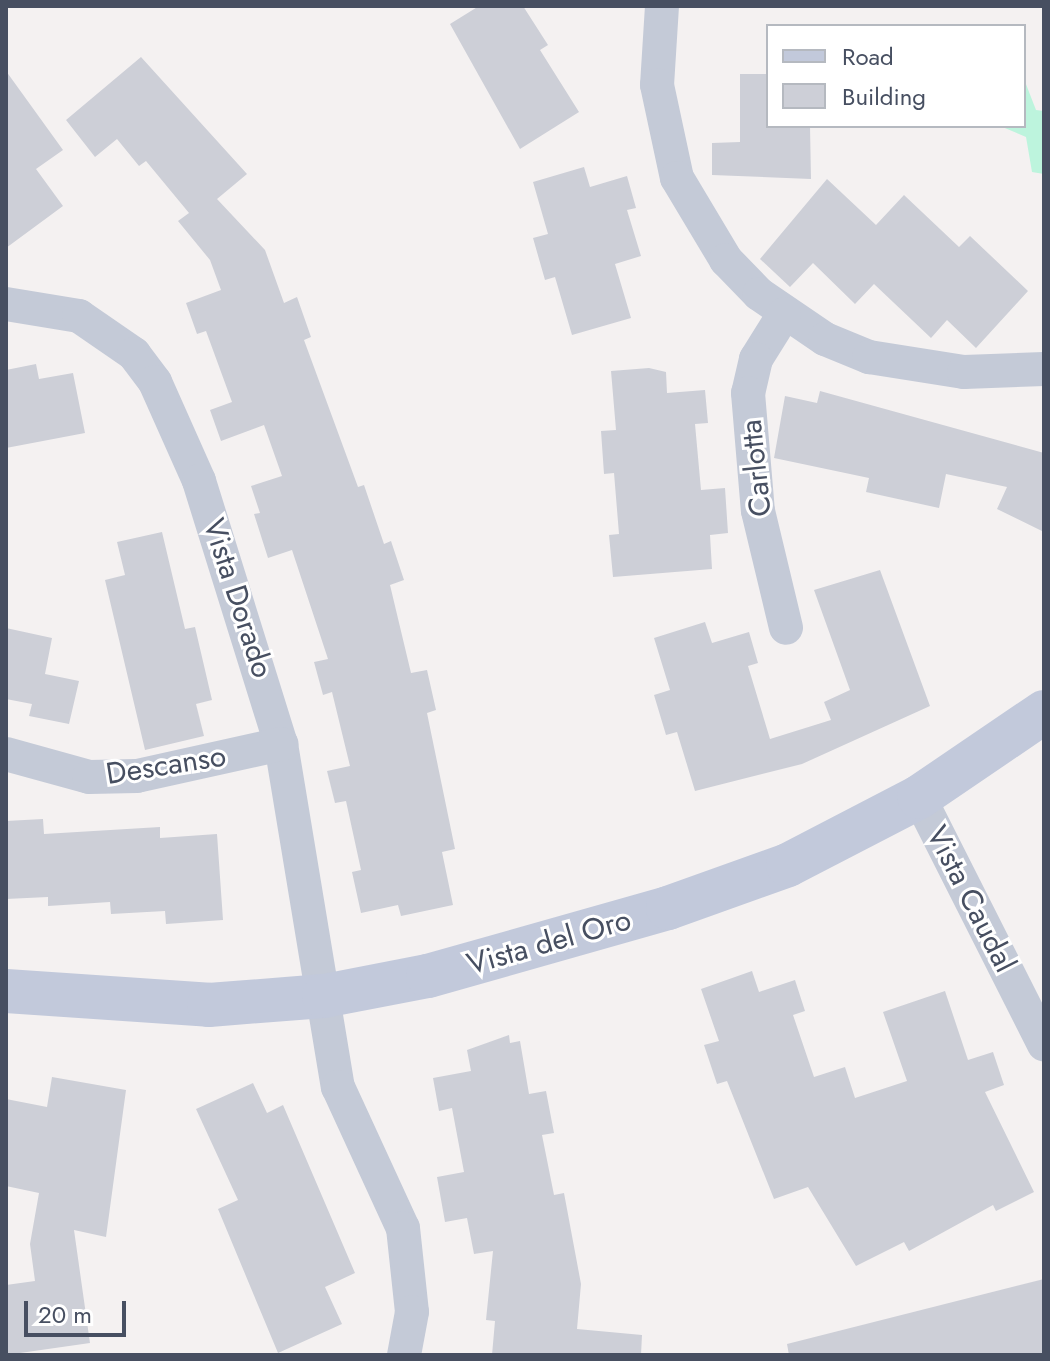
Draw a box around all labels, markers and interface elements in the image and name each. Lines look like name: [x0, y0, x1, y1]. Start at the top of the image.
legend: [766, 24, 1026, 128]
text: Road: [842, 39, 894, 74]
text: Building: [842, 79, 926, 114]
street label: Carlotta: [733, 418, 779, 518]
street label: Vista Dorado: [195, 514, 281, 682]
street label: Descanso: [103, 738, 229, 792]
street label: Vista Caudal: [919, 820, 1023, 978]
street label: Vista del Oro: [463, 901, 635, 983]
scale bar: [28, 1285, 130, 1335]
text: 20 m: [38, 1297, 92, 1332]

